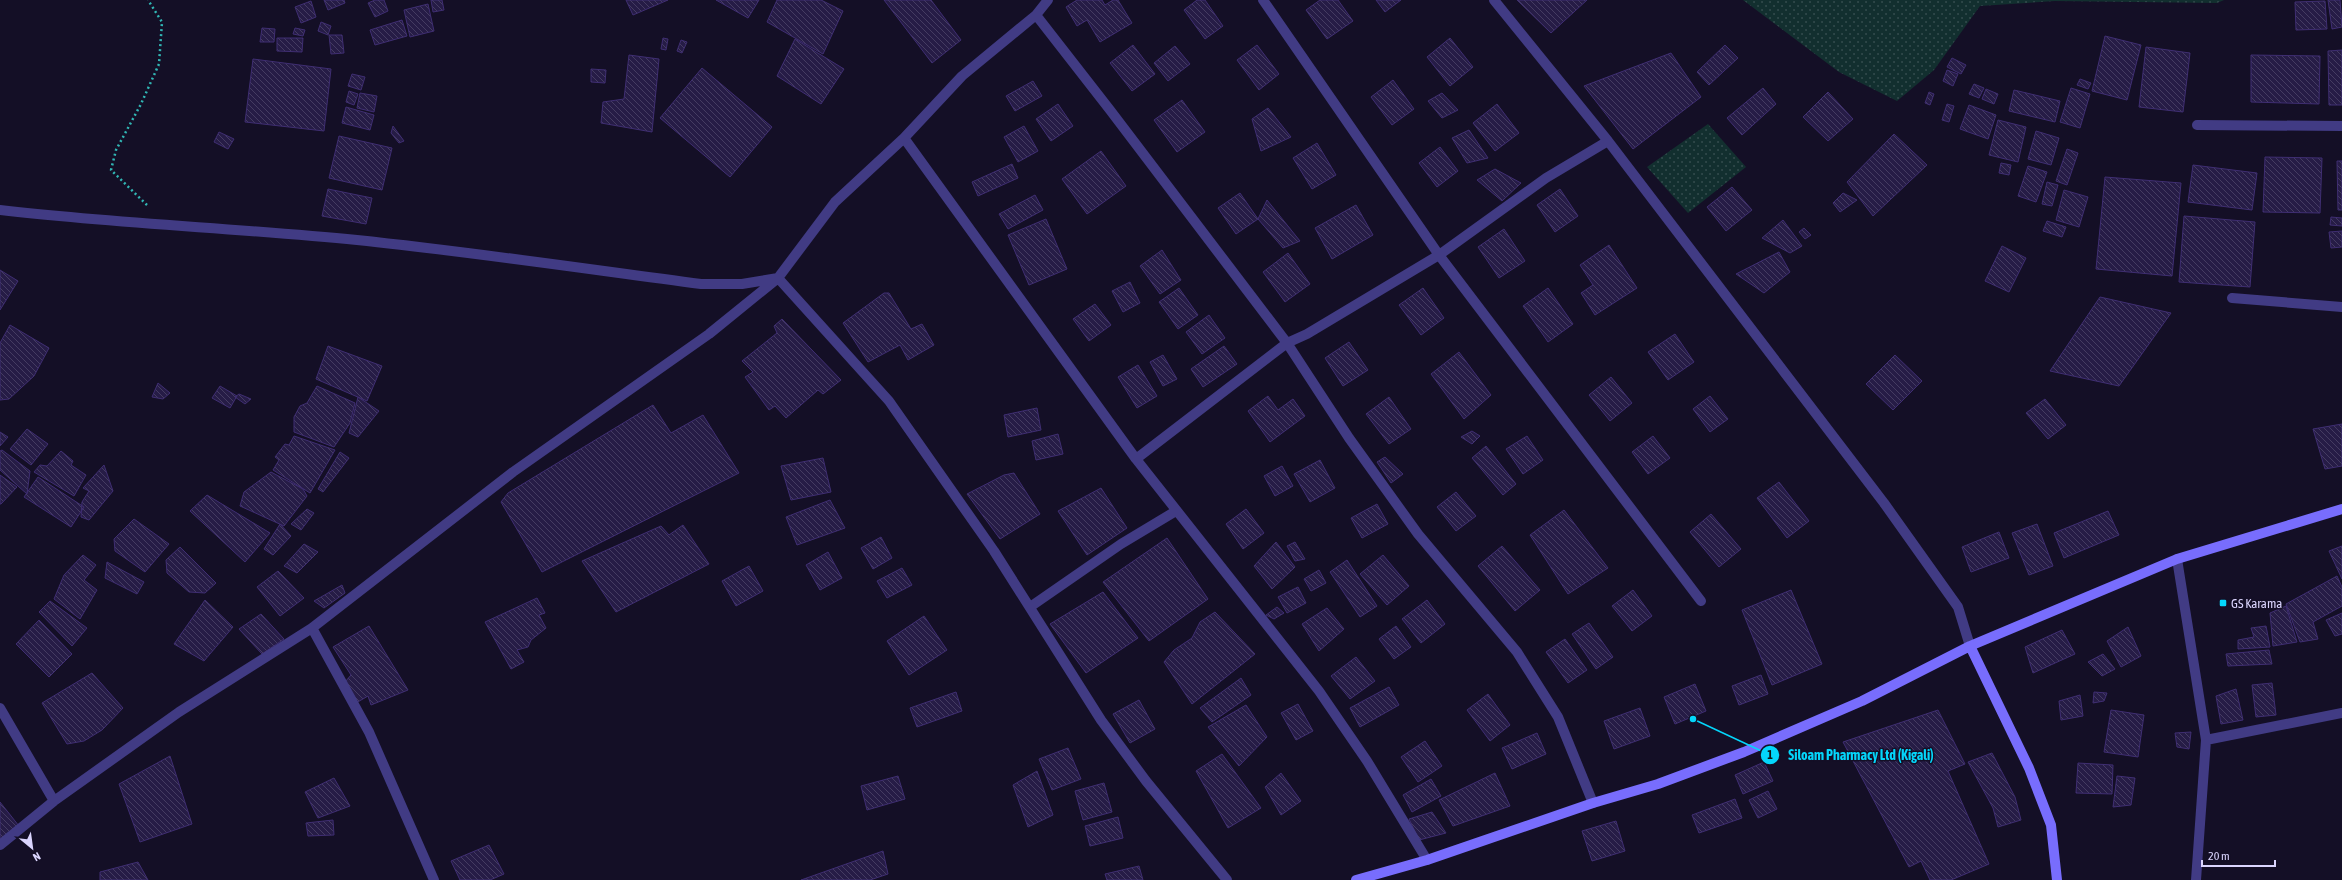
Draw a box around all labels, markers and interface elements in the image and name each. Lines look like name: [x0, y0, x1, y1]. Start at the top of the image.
place label: GS Karama: [2231, 596, 2282, 611]
marker: GS Karama: [2218, 598, 2228, 608]
callout: Siloam Pharmacy Ltd (Kigali): [1760, 742, 1942, 768]
text: Siloam Pharmacy Ltd (Kigali): [1788, 747, 1934, 763]
text: 1: [1767, 748, 1773, 762]
north arrow: [12, 828, 52, 868]
scale bar: [2202, 842, 2275, 868]
text: 20 m: [2208, 849, 2230, 863]
text: N: [31, 850, 43, 864]

